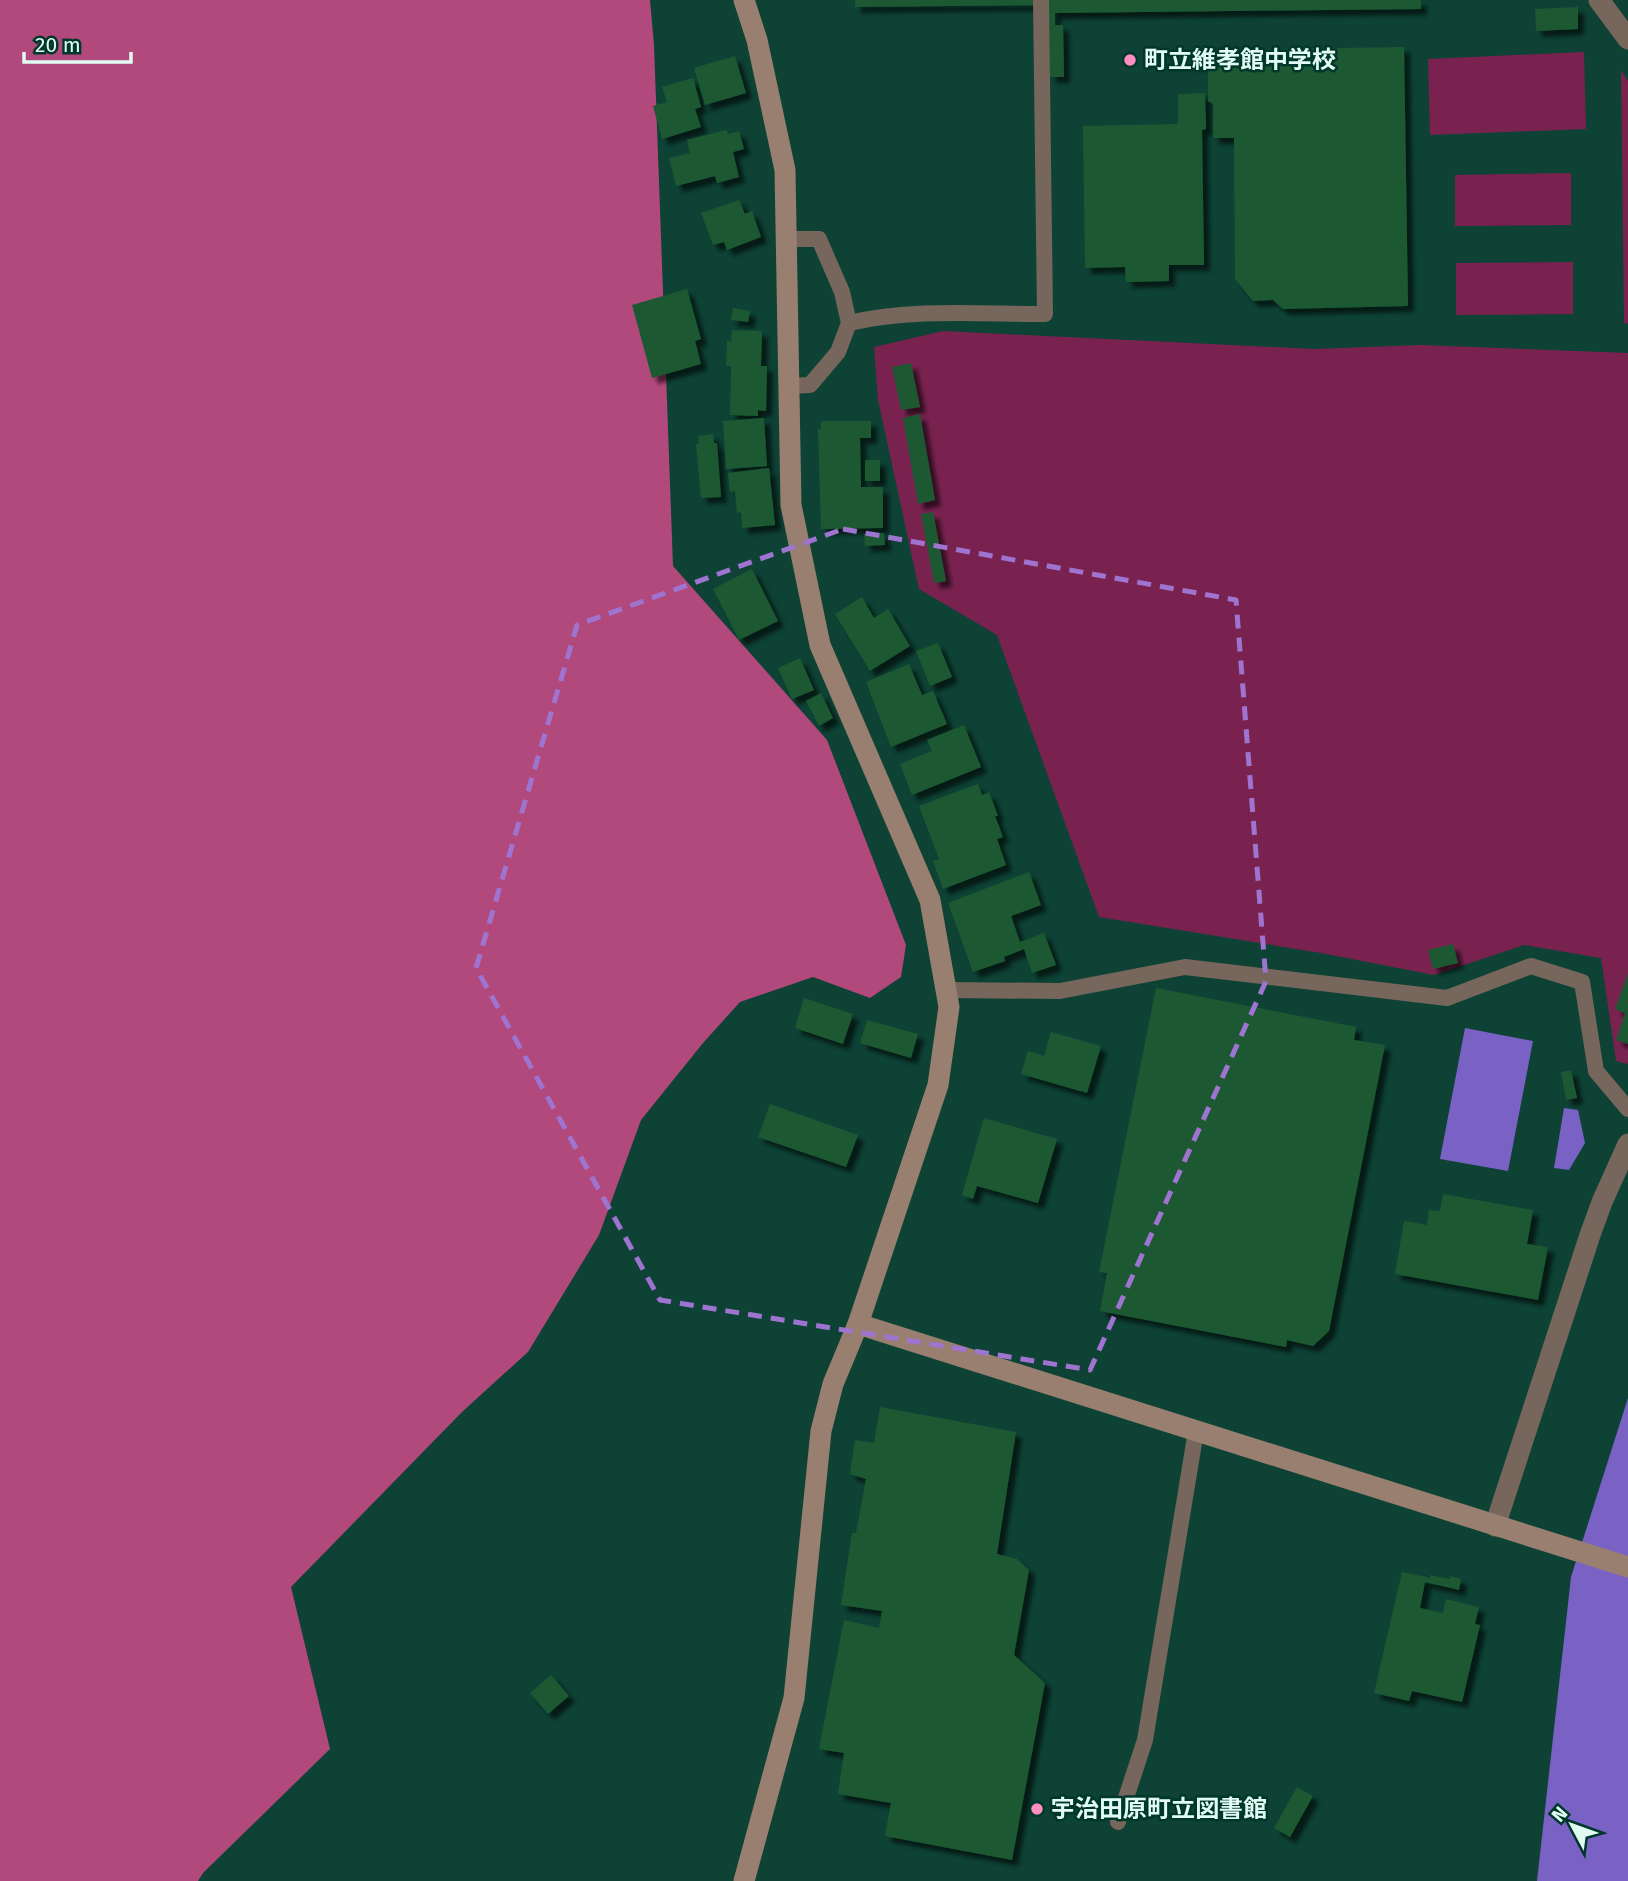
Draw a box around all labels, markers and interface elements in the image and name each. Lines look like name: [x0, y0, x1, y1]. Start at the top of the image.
scale bar: [24, 21, 131, 65]
text: 20 m: [35, 32, 81, 58]
place label: 町立維孝館中学校: [1144, 46, 1336, 74]
marker: 町立維孝館中学校: [1122, 52, 1138, 68]
north arrow: [1537, 1790, 1607, 1860]
place label: 宇治田原町立図書館: [1051, 1795, 1267, 1823]
marker: 宇治田原町立図書館: [1029, 1801, 1045, 1817]
text: N: [1547, 1802, 1572, 1826]

